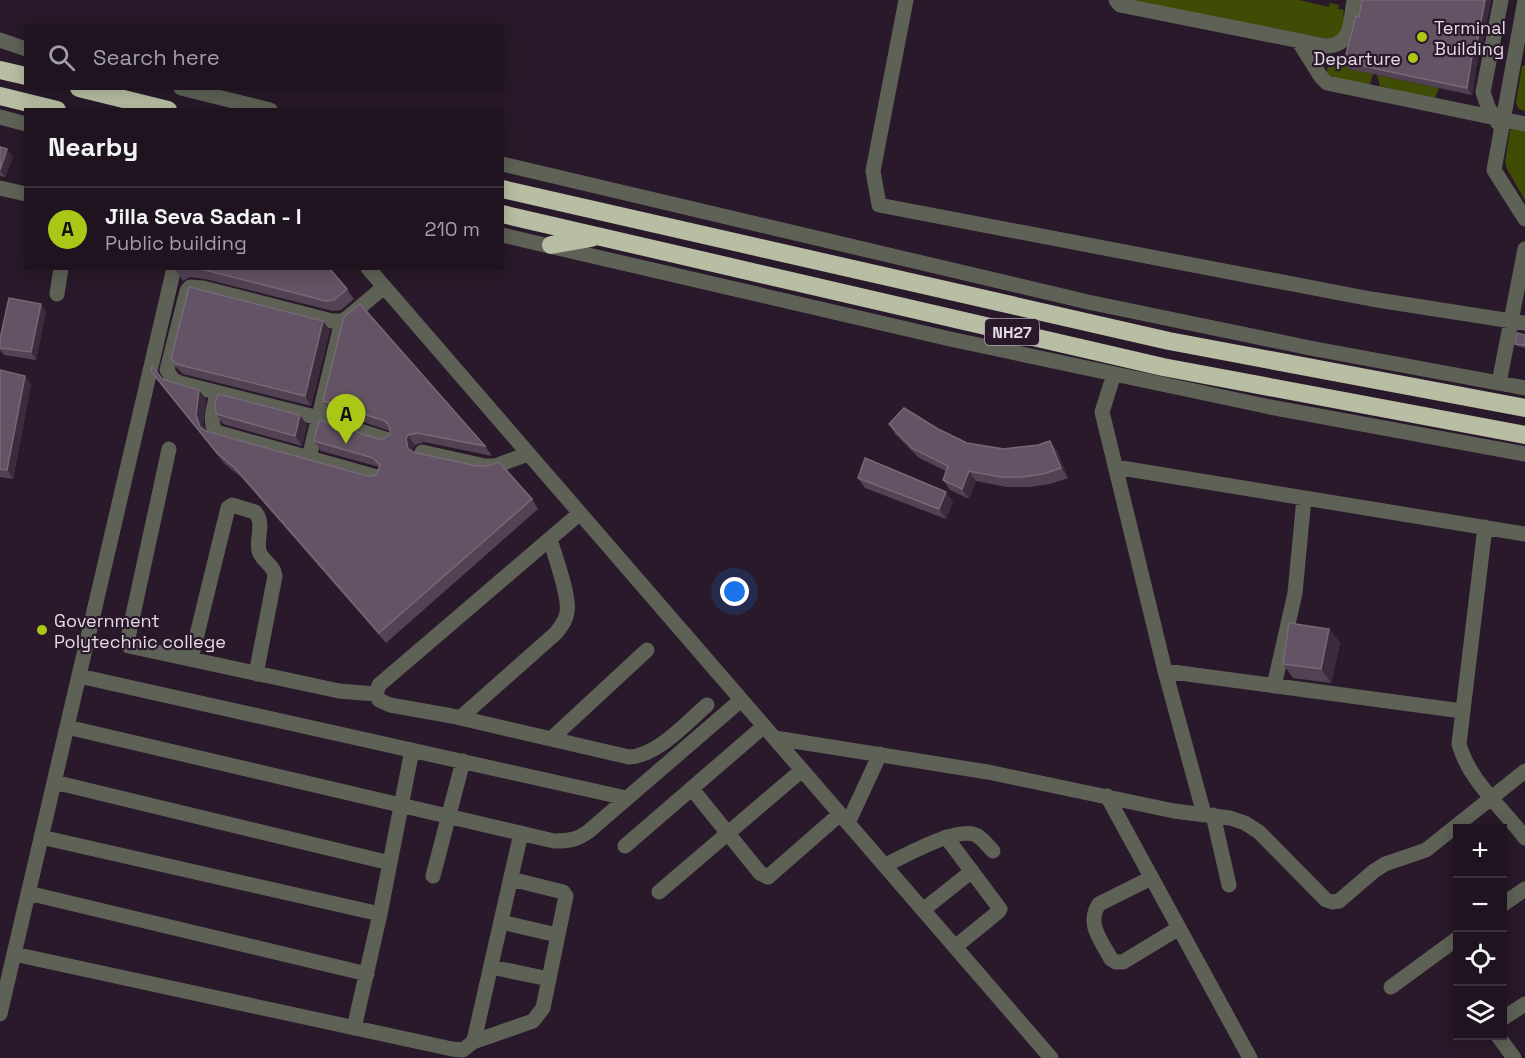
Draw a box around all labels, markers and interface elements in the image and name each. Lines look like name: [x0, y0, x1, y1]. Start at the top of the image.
place label: Terminal Building: [1434, 16, 1506, 60]
search box: [24, 24, 504, 90]
marker: Terminal Building: [1415, 30, 1429, 44]
icon: search: [45, 41, 78, 74]
text: Search here: [93, 43, 220, 71]
place label: Departure: [1313, 47, 1401, 70]
marker: Departure: [1406, 51, 1420, 65]
text: Nearby: [48, 130, 138, 164]
text: Jilla Seva Sadan - I: [105, 202, 302, 230]
text: A: [61, 216, 74, 242]
text: 210 m: [424, 216, 480, 242]
text: Public building: [105, 230, 247, 256]
road number: NH27: [985, 319, 1039, 345]
pin: A: [326, 394, 366, 444]
your location: [720, 577, 749, 606]
place label: Government Polytechnic college: [54, 609, 226, 653]
marker: Government Polytechnic college: [35, 623, 49, 637]
map controls: [1453, 824, 1507, 1040]
button: +: [1453, 824, 1507, 878]
button: −: [1453, 878, 1507, 932]
button: locate: [1453, 932, 1507, 986]
button: layers: [1453, 986, 1507, 1040]

